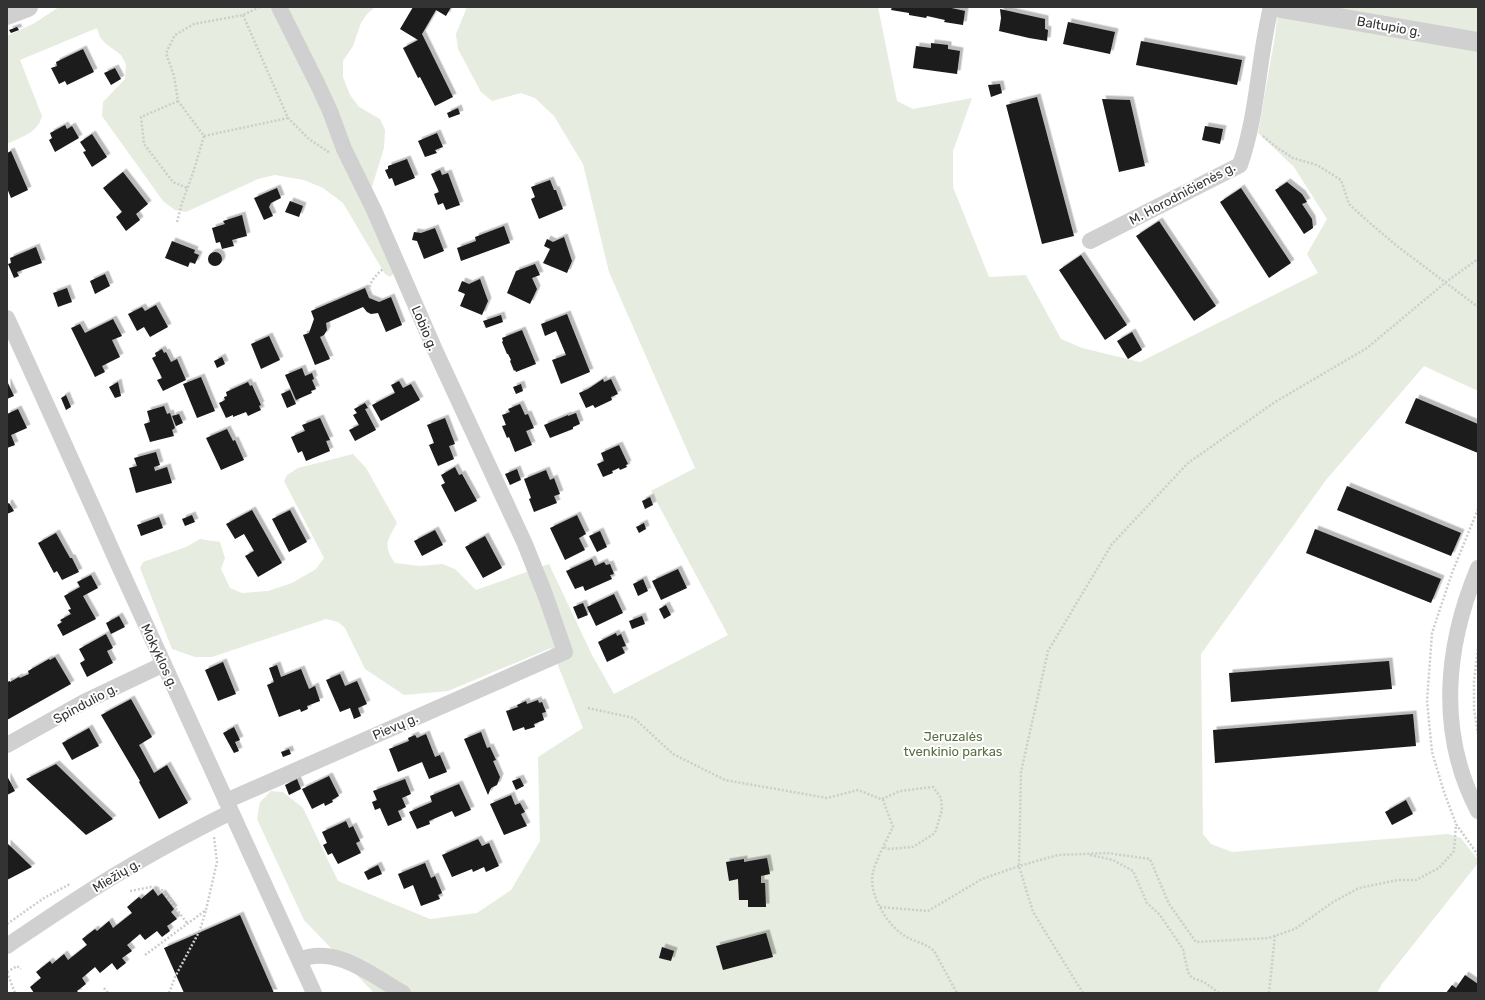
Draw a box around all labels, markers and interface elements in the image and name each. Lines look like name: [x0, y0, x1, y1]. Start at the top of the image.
street label: Baltupio g.: [1356, 14, 1422, 40]
street label: M. Horodničienės g.: [1127, 159, 1238, 229]
street label: Lobio g.: [407, 304, 441, 353]
street label: Mokyklos g.: [137, 621, 181, 691]
street label: Spindulio g.: [51, 680, 120, 727]
street label: Pievų g.: [370, 710, 421, 744]
park label: Jeruzalės tvenkinio parkas: [904, 729, 1003, 759]
street label: Miežių g.: [90, 855, 143, 896]

